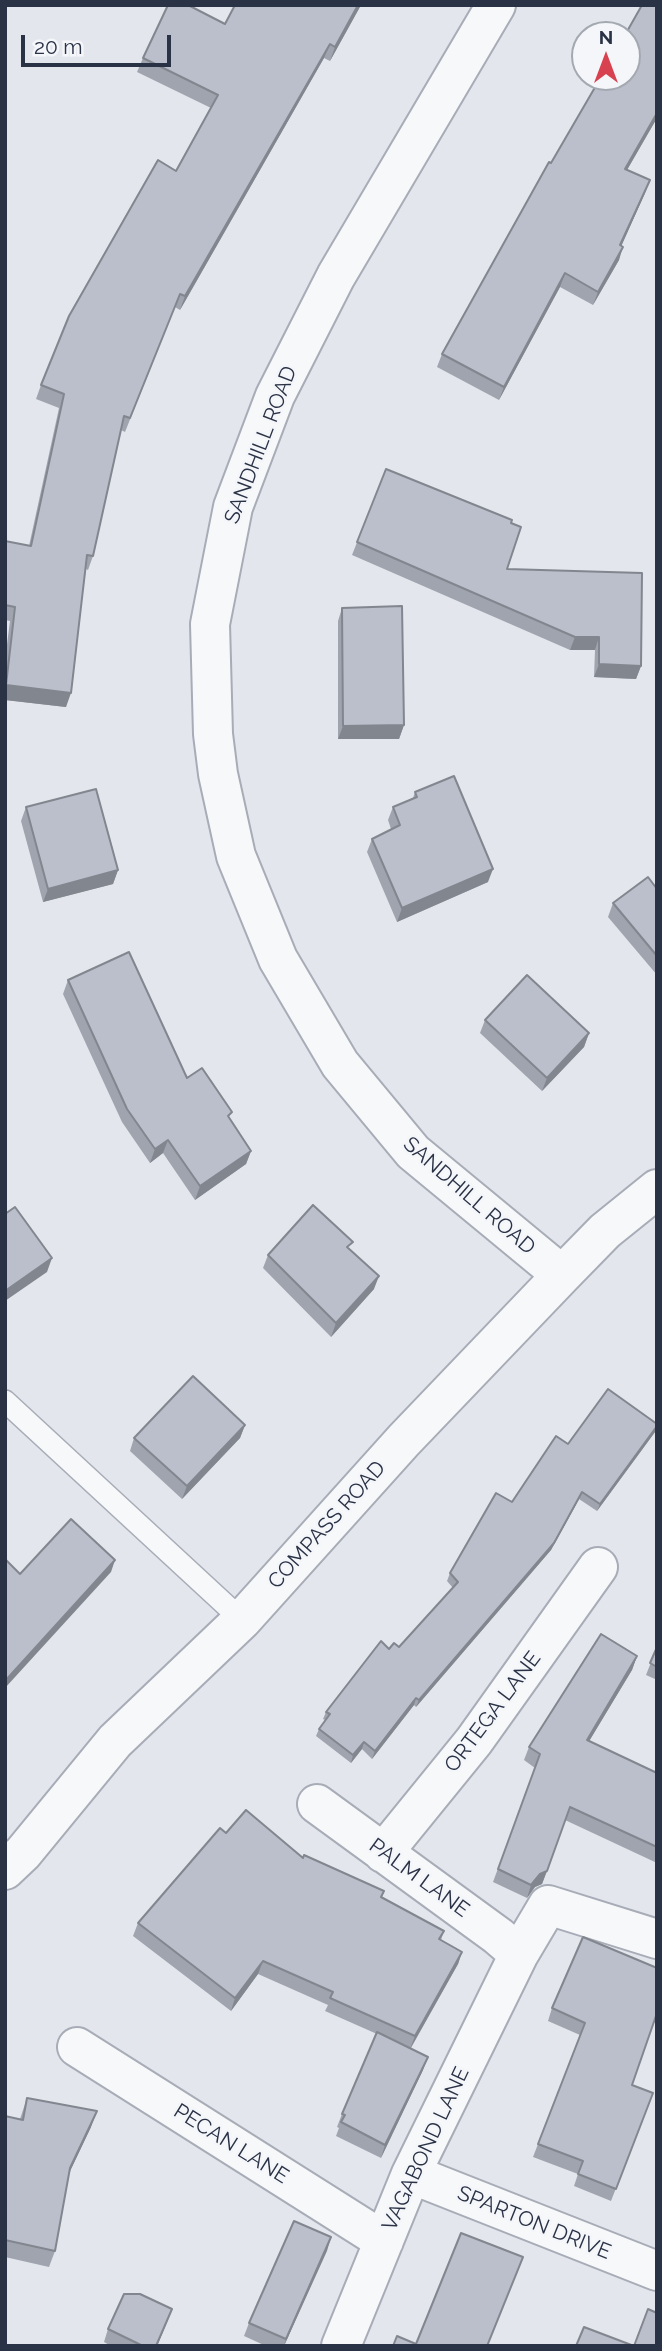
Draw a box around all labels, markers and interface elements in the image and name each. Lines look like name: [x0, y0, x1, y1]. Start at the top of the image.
scale bar: [24, 21, 175, 65]
north arrow: [571, 21, 641, 91]
text: N: [599, 26, 613, 48]
text: 20 m: [34, 34, 82, 59]
street label: SANDHILL ROAD: [219, 363, 303, 527]
street label: SANDHILL ROAD: [398, 1132, 540, 1260]
street label: COMPASS ROAD: [263, 1456, 391, 1594]
street label: ORTEGA LANE: [439, 1647, 547, 1777]
street label: PALM LANE: [364, 1833, 474, 1923]
street label: VAGABOND LANE: [377, 2063, 475, 2235]
street label: PECAN LANE: [169, 2099, 293, 2189]
street label: SPARTON DRIVE: [454, 2181, 614, 2265]

